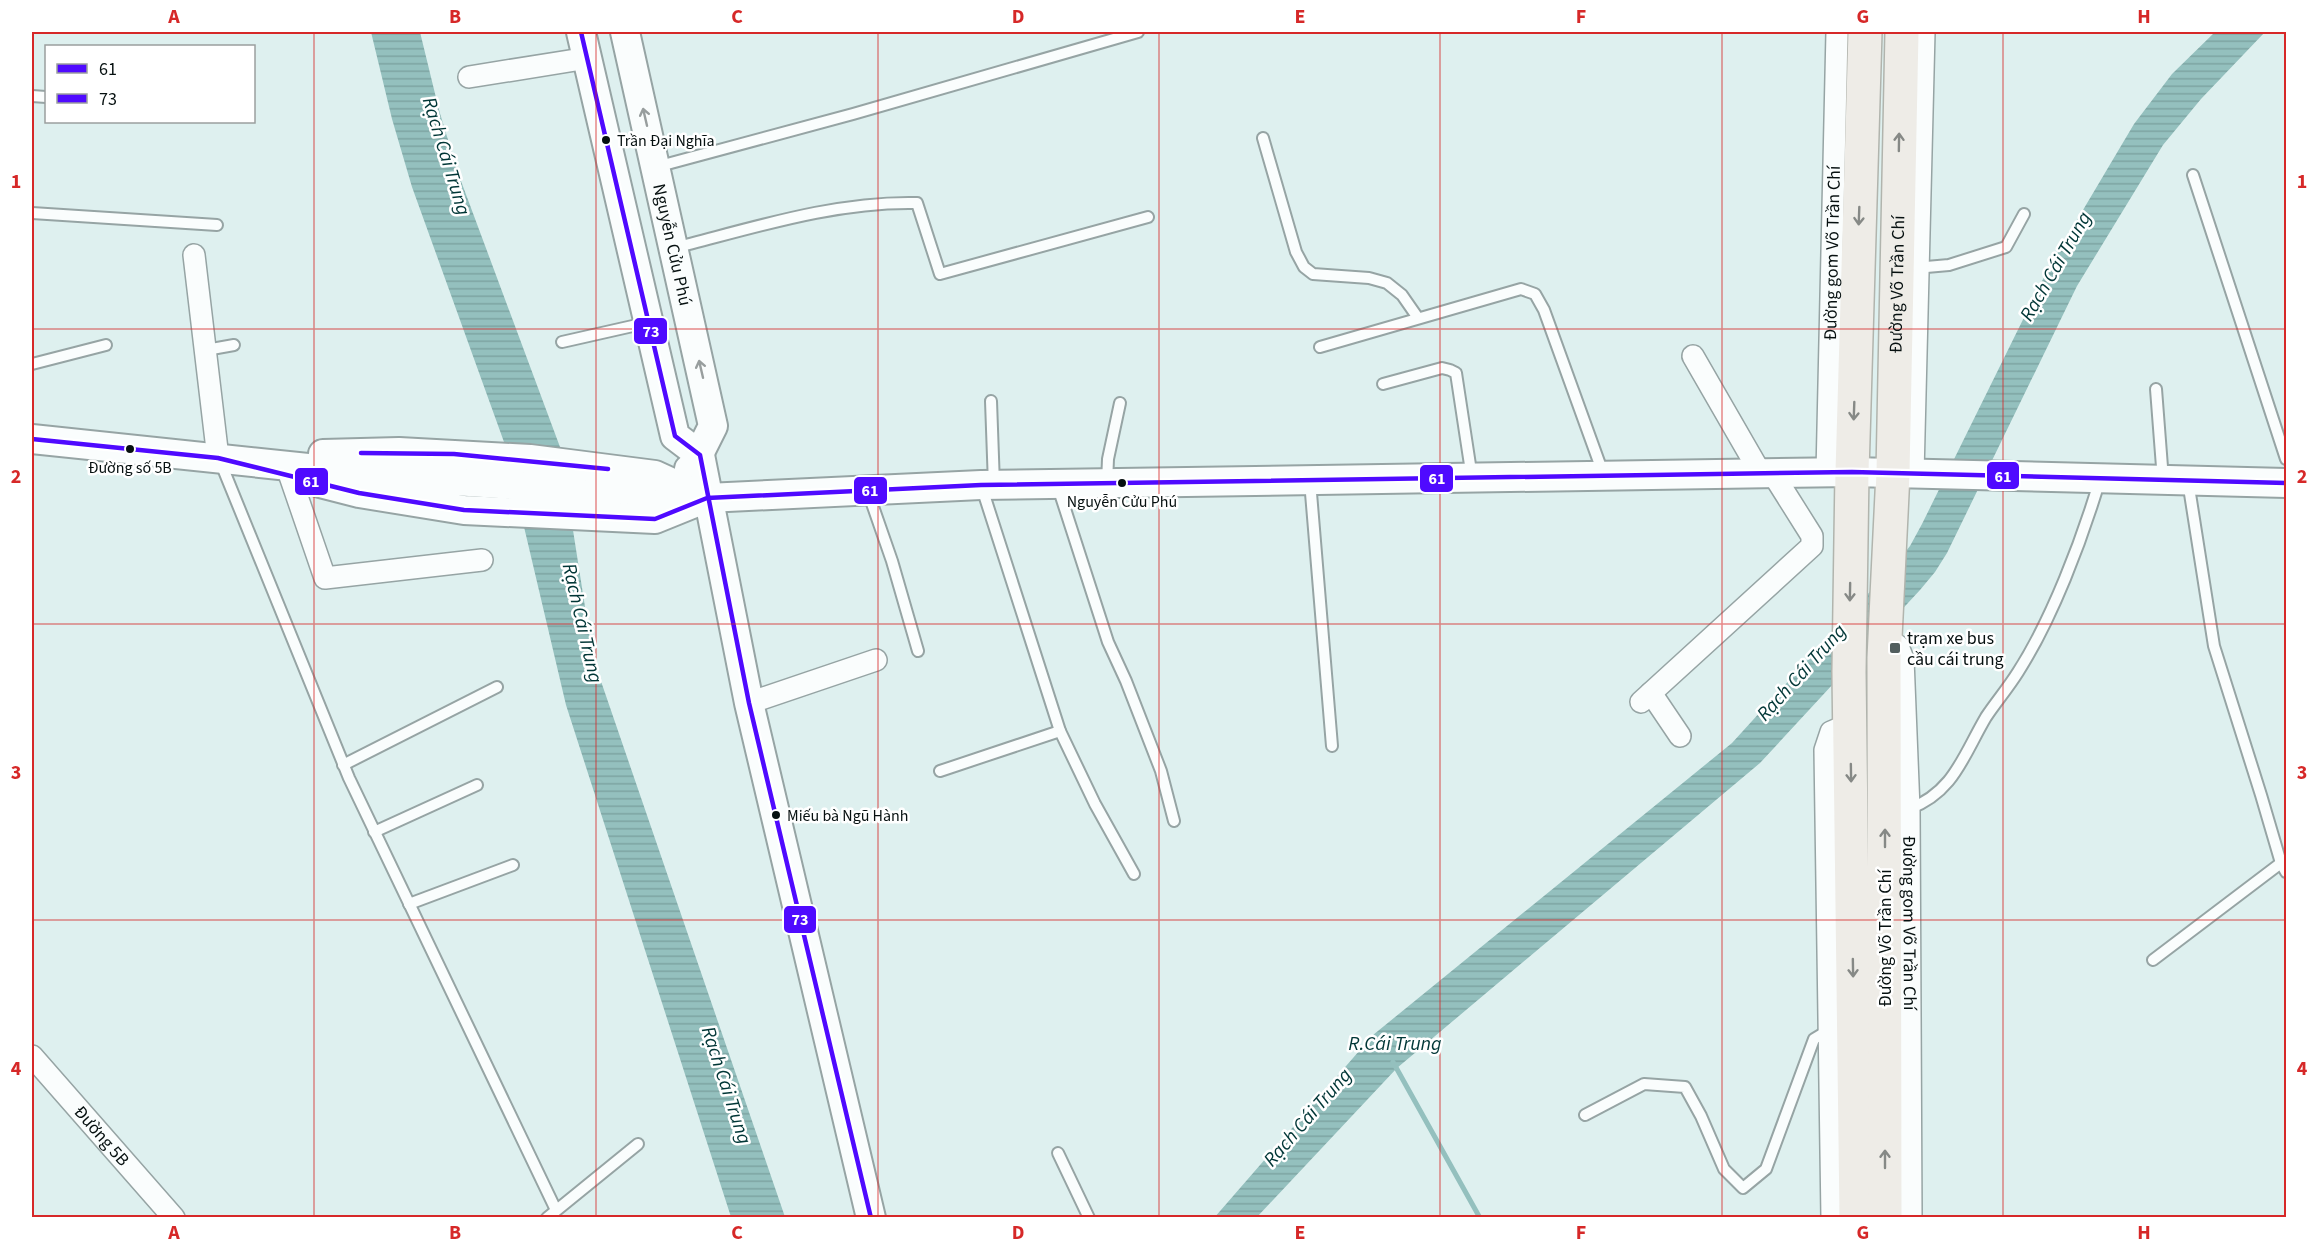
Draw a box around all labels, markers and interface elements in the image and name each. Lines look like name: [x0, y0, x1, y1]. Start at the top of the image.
text: A: [167, 3, 180, 31]
text: B: [449, 3, 461, 31]
text: C: [731, 3, 743, 31]
text: D: [1012, 3, 1024, 31]
text: E: [1295, 3, 1305, 31]
text: F: [1576, 3, 1586, 31]
text: G: [1857, 3, 1869, 31]
text: H: [2137, 3, 2151, 31]
legend: [45, 45, 255, 123]
text: 61: [99, 57, 117, 82]
text: 73: [99, 87, 117, 112]
water label: Rạch Cái Trung: [415, 94, 477, 219]
one-way arrow: [638, 108, 650, 127]
place label: Trần Đại Nghĩa: [617, 130, 715, 152]
one-way arrow: [1894, 133, 1905, 153]
marker: Trần Đại Nghĩa: [600, 134, 612, 146]
street label: Đường gom Võ Trần Chí: [1818, 165, 1847, 341]
text: 1: [11, 168, 21, 196]
text: 1: [2297, 168, 2307, 196]
street label: Nguyễn Cửu Phú: [646, 181, 698, 308]
one-way arrow: [1854, 205, 1865, 225]
water label: Rạch Cái Trung: [2013, 207, 2099, 326]
street label: Đường Võ Trần Chí: [1883, 215, 1911, 353]
line badge: 73: [633, 317, 668, 345]
text: 73: [643, 321, 659, 343]
one-way arrow: [694, 360, 706, 379]
one-way arrow: [1848, 400, 1860, 420]
marker: Đường số 5B: [124, 443, 136, 455]
place label: Đường số 5B: [88, 457, 172, 479]
line badge: 61: [1986, 461, 2020, 490]
text: 2: [11, 463, 21, 491]
text: 2: [2297, 463, 2307, 491]
line badge: 61: [1419, 464, 1454, 493]
text: 61: [1995, 466, 2011, 488]
line badge: 61: [294, 467, 329, 496]
text: 61: [1429, 468, 1445, 490]
text: 61: [303, 471, 319, 493]
line badge: 61: [853, 476, 888, 505]
marker: Nguyễn Cửu Phú: [1116, 477, 1128, 489]
text: 61: [862, 480, 878, 502]
place label: Nguyễn Cửu Phú: [1067, 491, 1177, 513]
water label: Rạch Cái Trung: [555, 561, 609, 686]
one-way arrow: [1844, 581, 1856, 601]
water label: Rạch Cái Trung: [1750, 618, 1853, 727]
place label: trạm xe bus cầu cái trung: [1907, 626, 2004, 672]
marker: trạm xe bus cầu cái trung: [1888, 641, 1902, 655]
text: 3: [11, 759, 21, 787]
text: 3: [2297, 759, 2307, 787]
one-way arrow: [1845, 762, 1857, 782]
place label: Miếu bà Ngũ Hành: [787, 805, 909, 827]
marker: Miếu bà Ngũ Hành: [770, 809, 782, 821]
one-way arrow: [1879, 829, 1891, 849]
street label: Đường gom Võ Trần Chí: [1896, 836, 1922, 1011]
street label: Đường Võ Trần Chí: [1873, 869, 1898, 1007]
line badge: 73: [783, 905, 817, 934]
text: 73: [792, 909, 808, 931]
one-way arrow: [1847, 957, 1859, 977]
water label: Rạch Cái Trung: [694, 1023, 758, 1148]
water label: R.Cái Trung: [1348, 1030, 1442, 1058]
text: 4: [11, 1055, 22, 1083]
text: 4: [2297, 1055, 2308, 1083]
water label: Rạch Cái Trung: [1257, 1062, 1358, 1173]
street label: Đường 5B: [68, 1100, 135, 1172]
one-way arrow: [1879, 1150, 1891, 1170]
text: A: [167, 1219, 180, 1247]
text: B: [449, 1219, 461, 1247]
text: C: [731, 1219, 743, 1247]
text: D: [1012, 1219, 1024, 1247]
text: E: [1295, 1219, 1305, 1247]
text: F: [1576, 1219, 1586, 1247]
text: G: [1857, 1219, 1869, 1247]
text: H: [2137, 1219, 2151, 1247]

